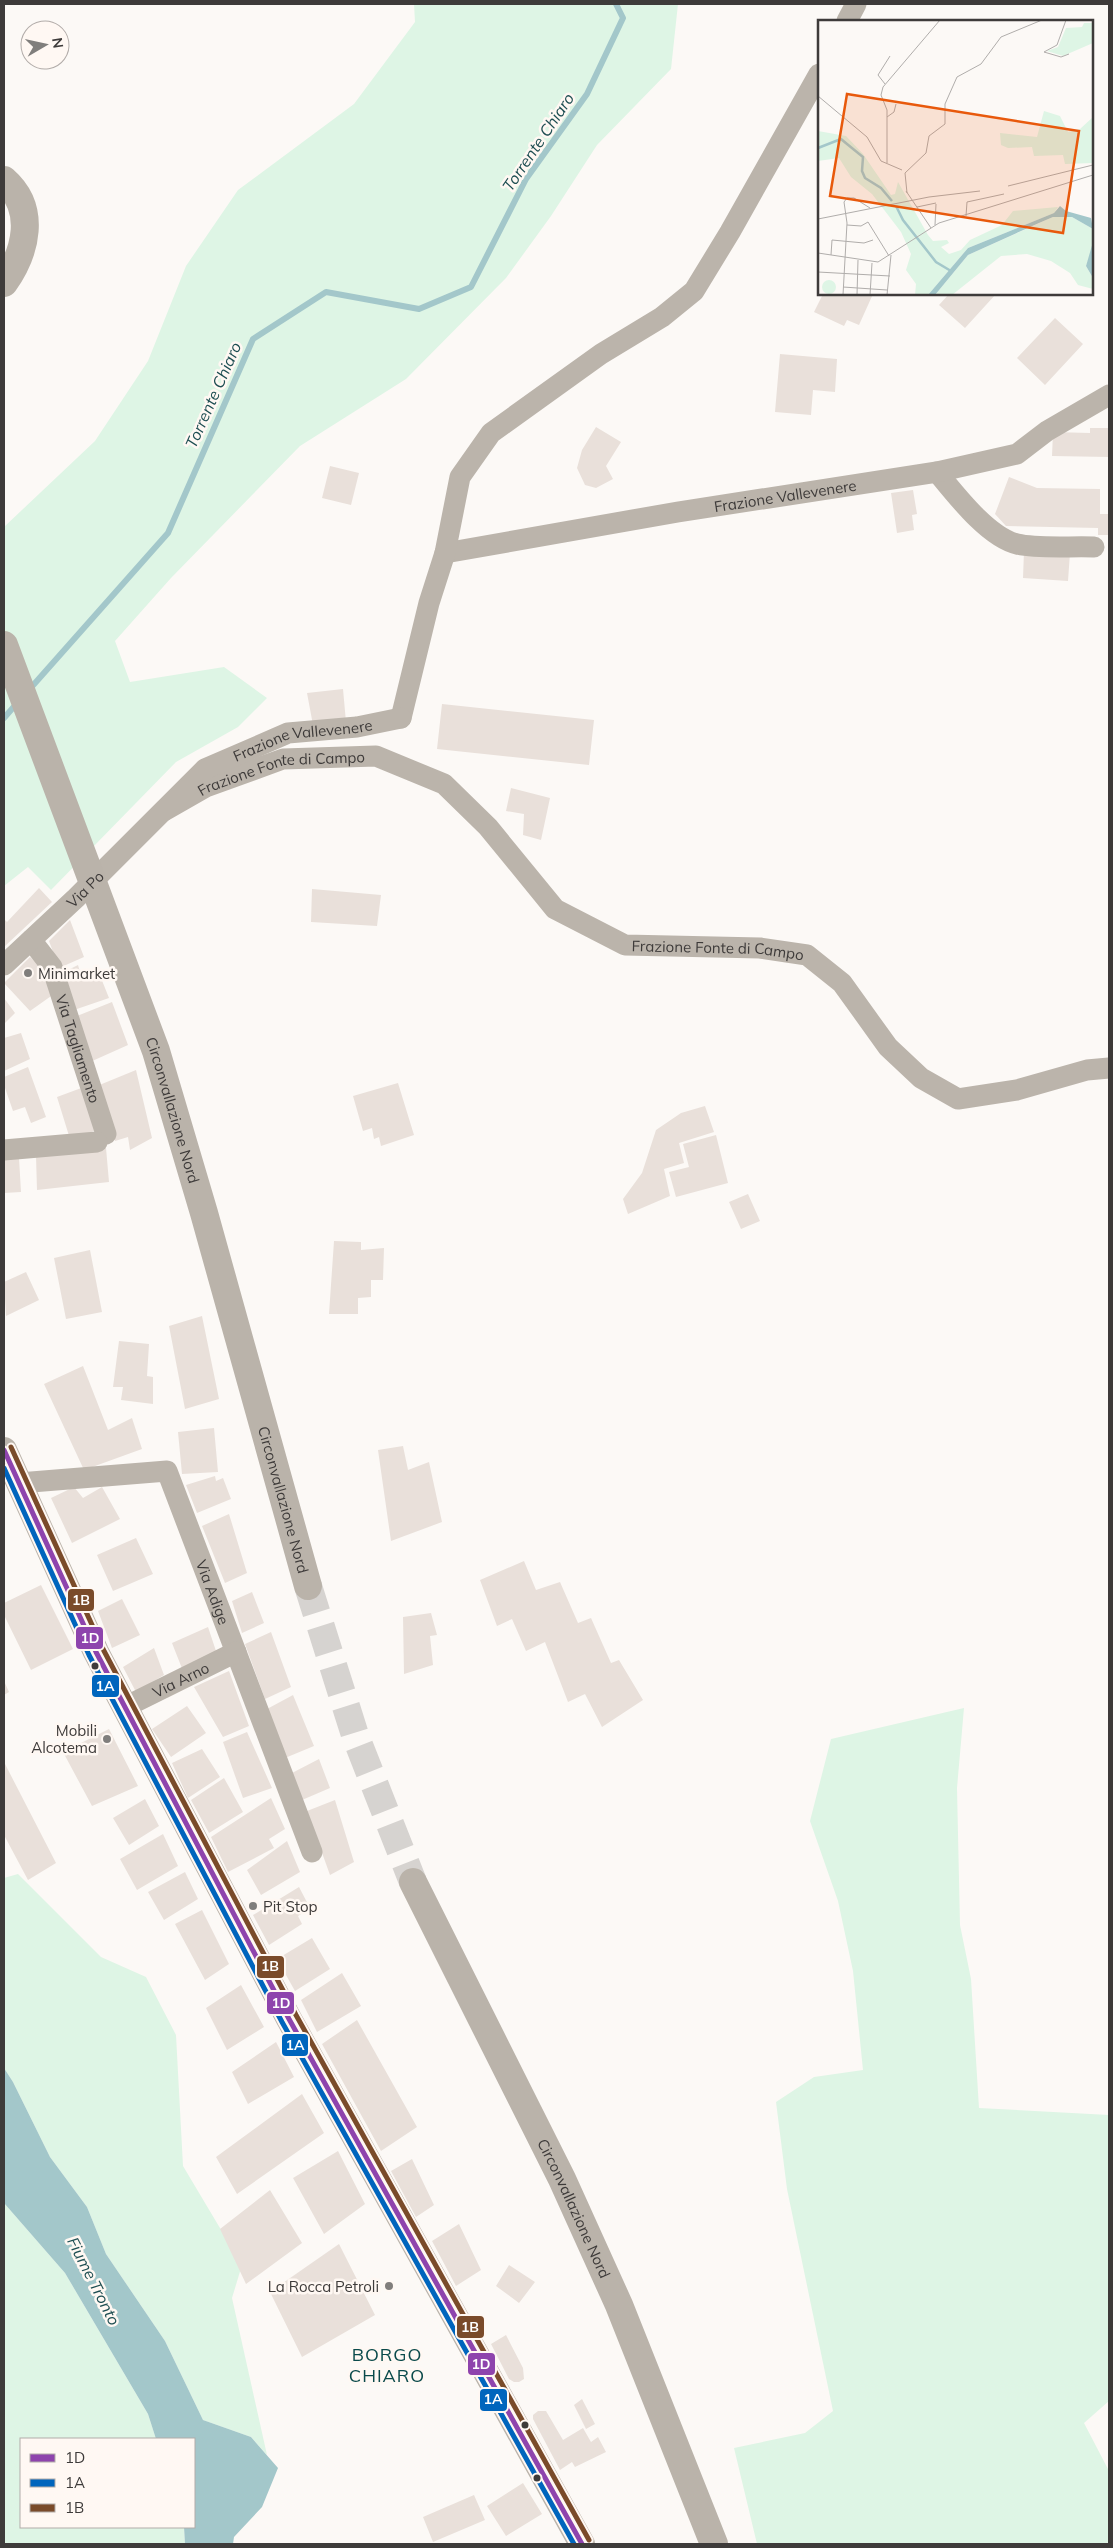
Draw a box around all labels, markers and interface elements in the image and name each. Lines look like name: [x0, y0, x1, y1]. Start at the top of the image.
north arrow: [20, 20, 70, 70]
inset map: [818, 20, 1093, 295]
text: N: [48, 36, 68, 50]
water label: Torrente Chiaro: [498, 89, 578, 195]
water label: Torrente Chiaro: [181, 339, 245, 451]
street label: Frazione Vallevenere: [713, 475, 858, 516]
street label: Frazione Vallevenere: [230, 715, 374, 765]
street label: Frazione Fonte di Campo: [194, 747, 365, 800]
street label: Via Po: [62, 866, 108, 912]
street label: Frazione Fonte di Campo: [631, 936, 805, 964]
place label: Minimarket: [38, 964, 115, 983]
marker: Minimarket: [22, 967, 34, 979]
street label: Via Tagliamento: [52, 992, 105, 1105]
street label: Circonvallazione Nord: [142, 1034, 204, 1185]
street label: Circonvallazione Nord: [254, 1424, 313, 1575]
street label: Via Adige: [192, 1557, 234, 1627]
line badge: 1B: [67, 1588, 95, 1612]
text: 1B: [72, 1591, 90, 1609]
line badge: 1D: [75, 1626, 104, 1650]
text: 1D: [80, 1629, 100, 1647]
street label: Via Arno: [149, 1657, 212, 1701]
unlabelled marker: [90, 1661, 100, 1671]
line badge: 1A: [91, 1674, 120, 1698]
text: 1A: [96, 1677, 115, 1695]
place label: Mobili Alcotema: [31, 1721, 97, 1757]
marker: Mobili Alcotema: [101, 1733, 113, 1745]
place label: Pit Stop: [263, 1897, 318, 1916]
marker: Pit Stop: [247, 1900, 259, 1912]
line badge: 1B: [256, 1955, 285, 1979]
text: 1B: [261, 1957, 279, 1975]
line badge: 1D: [266, 1991, 295, 2015]
text: 1D: [271, 1994, 291, 2012]
line badge: 1A: [281, 2033, 309, 2057]
text: 1A: [286, 2036, 305, 2054]
street label: Circonvallazione Nord: [534, 2135, 615, 2281]
water label: Fiume Tronto: [63, 2234, 125, 2328]
place label: La Rocca Petroli: [268, 2277, 379, 2296]
marker: La Rocca Petroli: [383, 2280, 395, 2292]
line badge: 1B: [456, 2315, 485, 2339]
text: 1B: [461, 2318, 479, 2336]
district label: BORGO CHIARO: [349, 2343, 425, 2387]
line badge: 1D: [467, 2352, 496, 2376]
text: 1D: [471, 2355, 491, 2373]
line badge: 1A: [479, 2388, 508, 2412]
text: 1A: [484, 2390, 503, 2408]
unlabelled marker: [520, 2420, 530, 2430]
legend: [20, 2438, 195, 2528]
text: 1D: [65, 2448, 85, 2467]
text: 1A: [65, 2473, 85, 2492]
unlabelled marker: [532, 2473, 542, 2483]
text: 1B: [65, 2498, 84, 2517]

